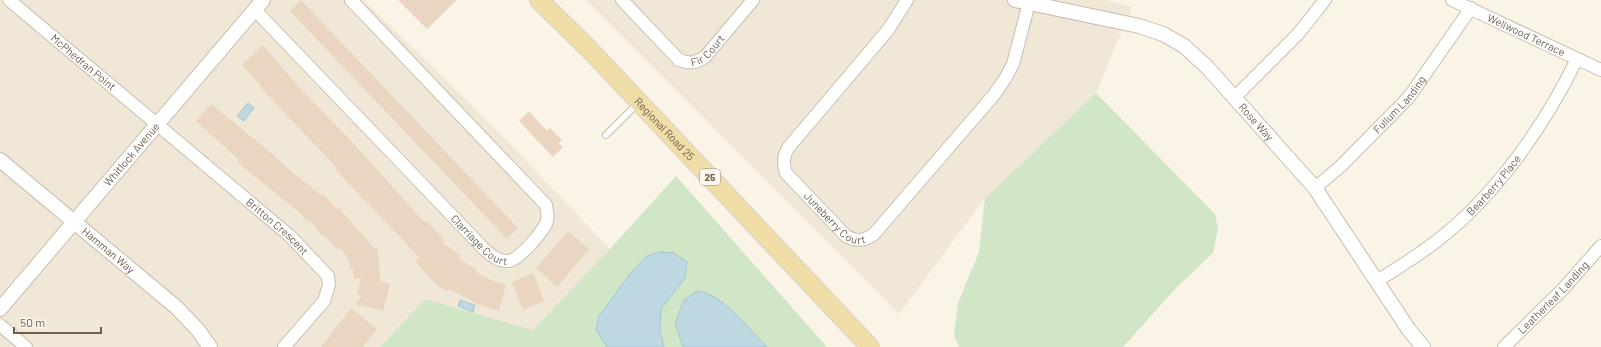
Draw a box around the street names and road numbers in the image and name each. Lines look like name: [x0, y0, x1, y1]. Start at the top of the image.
street label: Wellwood Terrace: [1485, 11, 1568, 58]
street label: McPhedran Point: [49, 31, 119, 93]
street label: Fir Court: [689, 32, 727, 69]
street label: Fullum Landing: [1370, 73, 1428, 136]
street label: Regional Road 25: [632, 95, 698, 163]
street label: Rose Way: [1236, 100, 1277, 143]
street label: Whitlock Avenue: [100, 120, 162, 189]
street label: Bearberry Place: [1463, 152, 1523, 218]
road number: 25: [700, 169, 720, 185]
street label: Juneberry Court: [802, 189, 867, 246]
street label: Britton Crescent: [244, 195, 311, 257]
street label: Clarriage Court: [449, 212, 508, 267]
street label: Hamman Way: [80, 224, 137, 276]
street label: Leatherleaf Landing: [1515, 258, 1591, 336]

